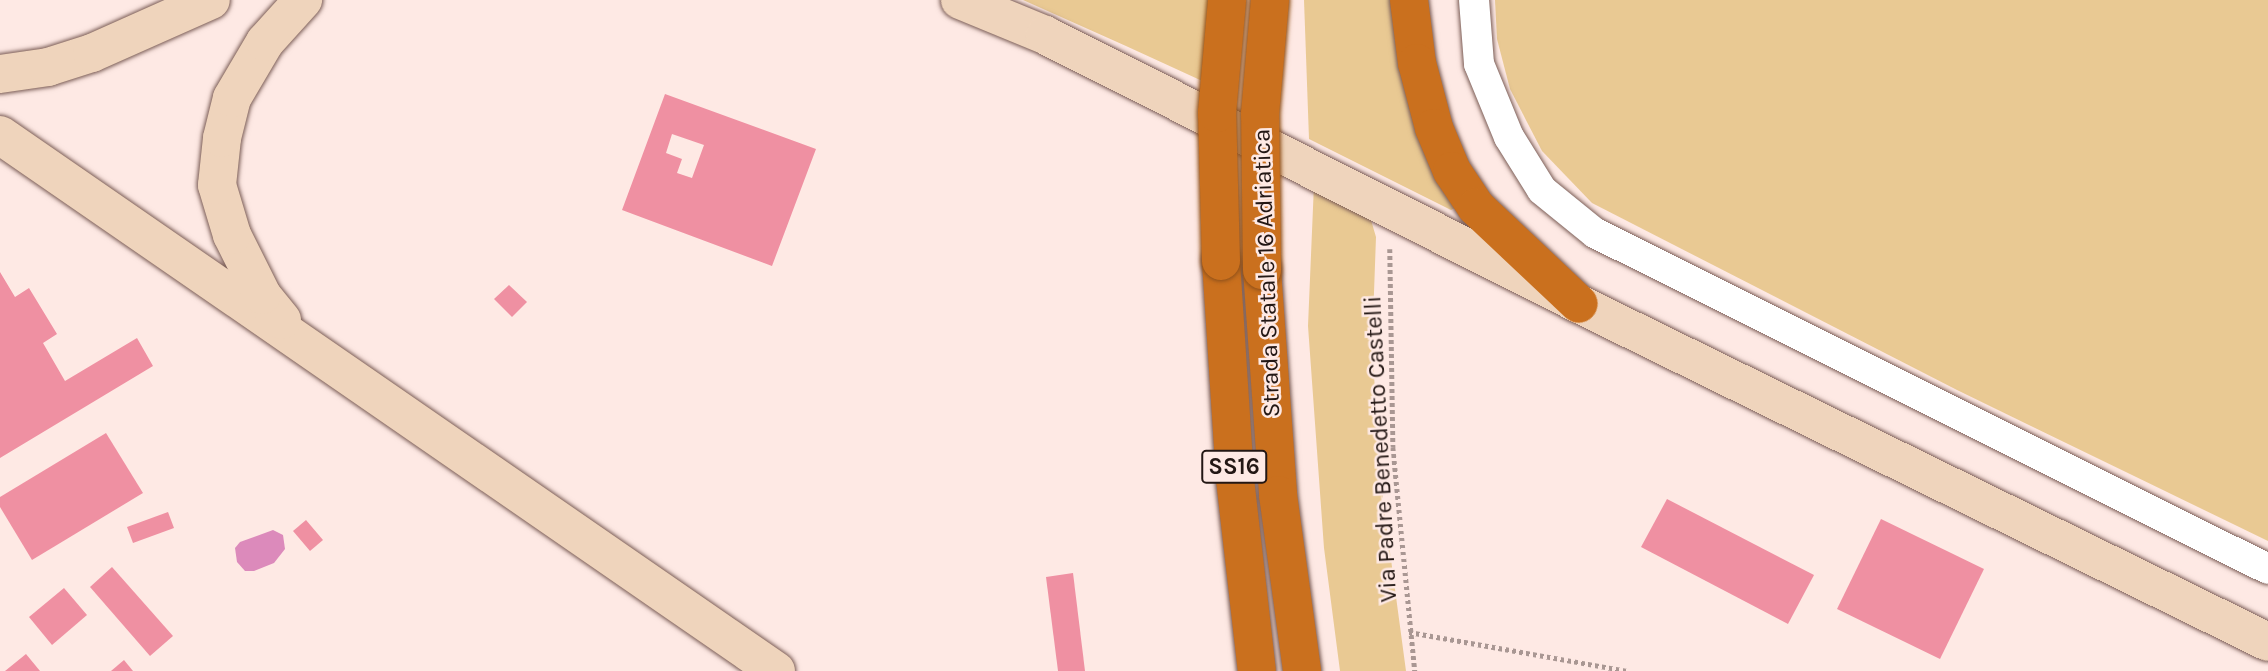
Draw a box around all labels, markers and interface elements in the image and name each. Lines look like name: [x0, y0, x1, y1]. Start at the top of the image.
street label: Strada Statale 16 Adriatica: [1248, 128, 1286, 418]
street label: Via Padre Benedetto Castelli: [1359, 295, 1403, 603]
road number: SS16: [1201, 447, 1267, 486]

